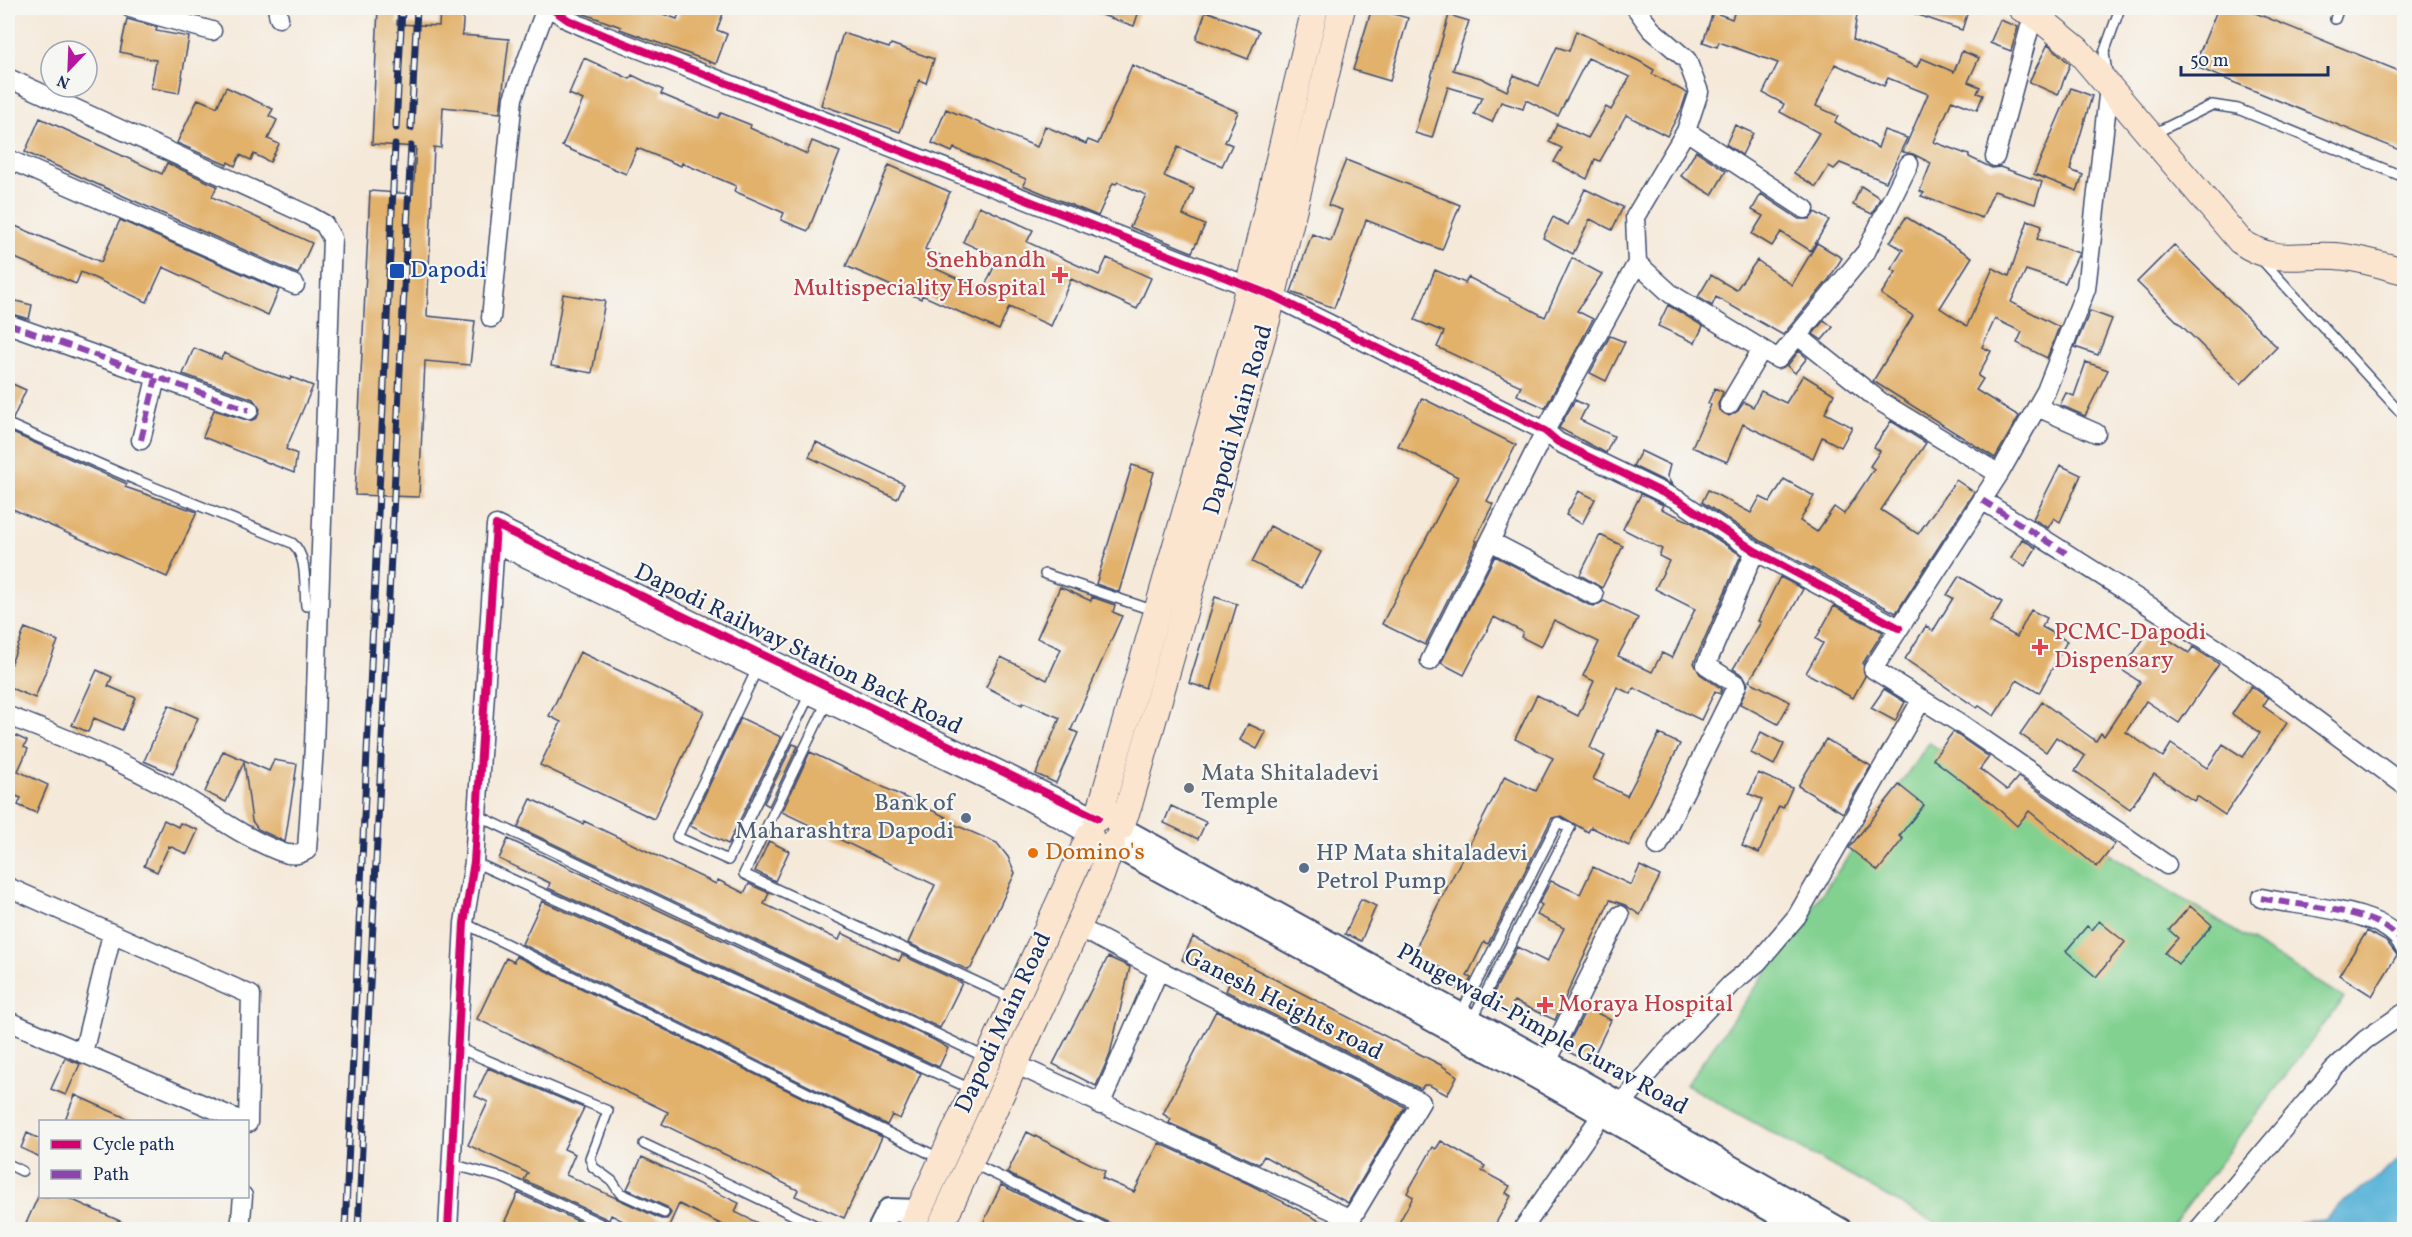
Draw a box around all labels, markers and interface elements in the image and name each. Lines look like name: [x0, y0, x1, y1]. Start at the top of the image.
north arrow: [39, 39, 99, 99]
scale bar: [2181, 39, 2328, 77]
text: 50 m: [2190, 49, 2229, 74]
text: N: [54, 68, 74, 93]
place label: Snehbandh Multispeciality Hospital: [793, 244, 1046, 306]
place label: Dapodi: [410, 254, 487, 288]
marker: Dapodi: [388, 262, 406, 280]
marker: Snehbandh Multispeciality Hospital: [1051, 266, 1069, 284]
street label: Dapodi Main Road: [1196, 321, 1282, 519]
street label: Dapodi Railway Station Back Road: [628, 556, 968, 744]
place label: PCMC-Dapodi Dispensary: [2054, 616, 2206, 678]
marker: PCMC-Dapodi Dispensary: [2031, 638, 2049, 656]
place label: Mata Shitaladevi Temple: [1201, 757, 1379, 819]
marker: Mata Shitaladevi Temple: [1182, 781, 1196, 795]
place label: Bank of Maharashtra Dapodi: [735, 787, 957, 849]
marker: Bank of Maharashtra Dapodi: [959, 811, 973, 825]
place label: Domino's: [1045, 836, 1145, 870]
place label: HP Mata shitaladevi Petrol Pump: [1316, 837, 1528, 899]
marker: Domino's: [1026, 846, 1040, 860]
marker: HP Mata shitaladevi Petrol Pump: [1297, 861, 1311, 875]
street label: Dapodi Main Road: [947, 927, 1061, 1119]
street label: Phugewadi-Pimple Gurav Road: [1390, 936, 1694, 1124]
street label: Ganesh Heights road: [1177, 940, 1389, 1070]
place label: Moraya Hospital: [1558, 988, 1733, 1022]
marker: Moraya Hospital: [1536, 996, 1554, 1014]
legend: [39, 1120, 249, 1198]
text: Cycle path: [93, 1133, 175, 1158]
text: Path: [93, 1163, 129, 1188]

